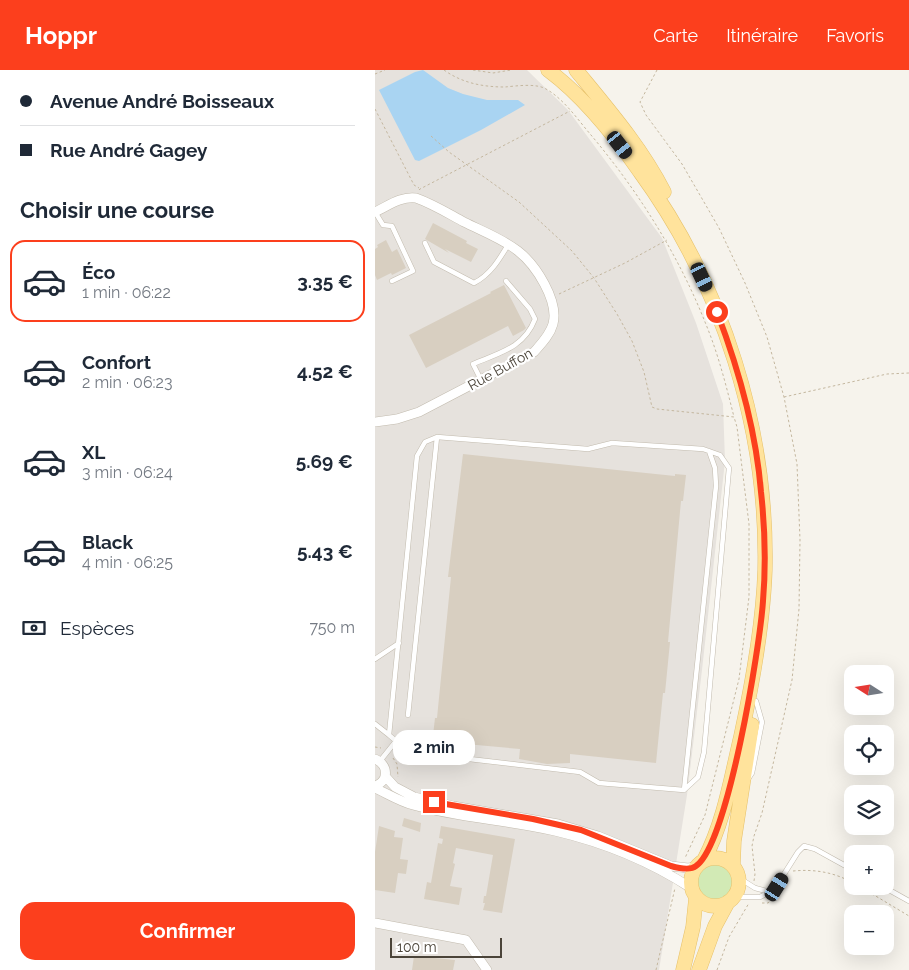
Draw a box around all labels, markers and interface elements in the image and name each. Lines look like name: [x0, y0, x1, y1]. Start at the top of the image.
text: Hoppr: [25, 21, 97, 50]
text: Carte: [653, 25, 698, 46]
text: Itinéraire: [726, 25, 798, 46]
text: Favoris: [826, 25, 884, 46]
text: Avenue André Boisseaux: [50, 90, 274, 112]
car: [604, 129, 635, 161]
text: Rue André Gagey: [50, 139, 207, 161]
text: Choisir une course: [20, 197, 214, 223]
icon: car: [22, 259, 67, 304]
car: [688, 260, 715, 294]
text: Éco: [82, 261, 115, 283]
text: 3.35 €: [297, 270, 353, 292]
text: 1 min · 06:22: [82, 283, 171, 302]
route start: [706, 301, 728, 323]
street label: Rue Buffon: [465, 345, 535, 393]
icon: car: [22, 349, 67, 394]
text: Confort: [82, 351, 151, 373]
text: 4.52 €: [297, 360, 353, 382]
text: 2 min · 06:23: [82, 373, 172, 392]
icon: car: [22, 439, 67, 484]
text: XL: [82, 441, 105, 463]
text: 5.69 €: [296, 450, 353, 472]
text: 3 min · 06:24: [82, 463, 173, 482]
icon: car: [22, 529, 67, 574]
text: Black: [82, 531, 133, 553]
text: 5.43 €: [297, 540, 353, 562]
text: 4 min · 06:25: [82, 553, 173, 572]
icon: cash: [20, 614, 48, 642]
text: Espèces: [60, 617, 134, 639]
text: 750 m: [309, 618, 355, 637]
north arrow: [844, 665, 894, 715]
map controls: [844, 665, 894, 955]
button: locate: [844, 725, 894, 775]
callout: 2 min: [393, 730, 475, 764]
text: 2 min: [413, 738, 455, 757]
button: layers: [844, 785, 894, 835]
route end: [423, 791, 445, 813]
button: +: [844, 845, 894, 895]
car: [762, 870, 791, 904]
button: Confirmer: [20, 902, 355, 960]
button: −: [844, 905, 894, 955]
scale bar: [390, 935, 503, 958]
text: 100 m: [397, 939, 437, 955]

